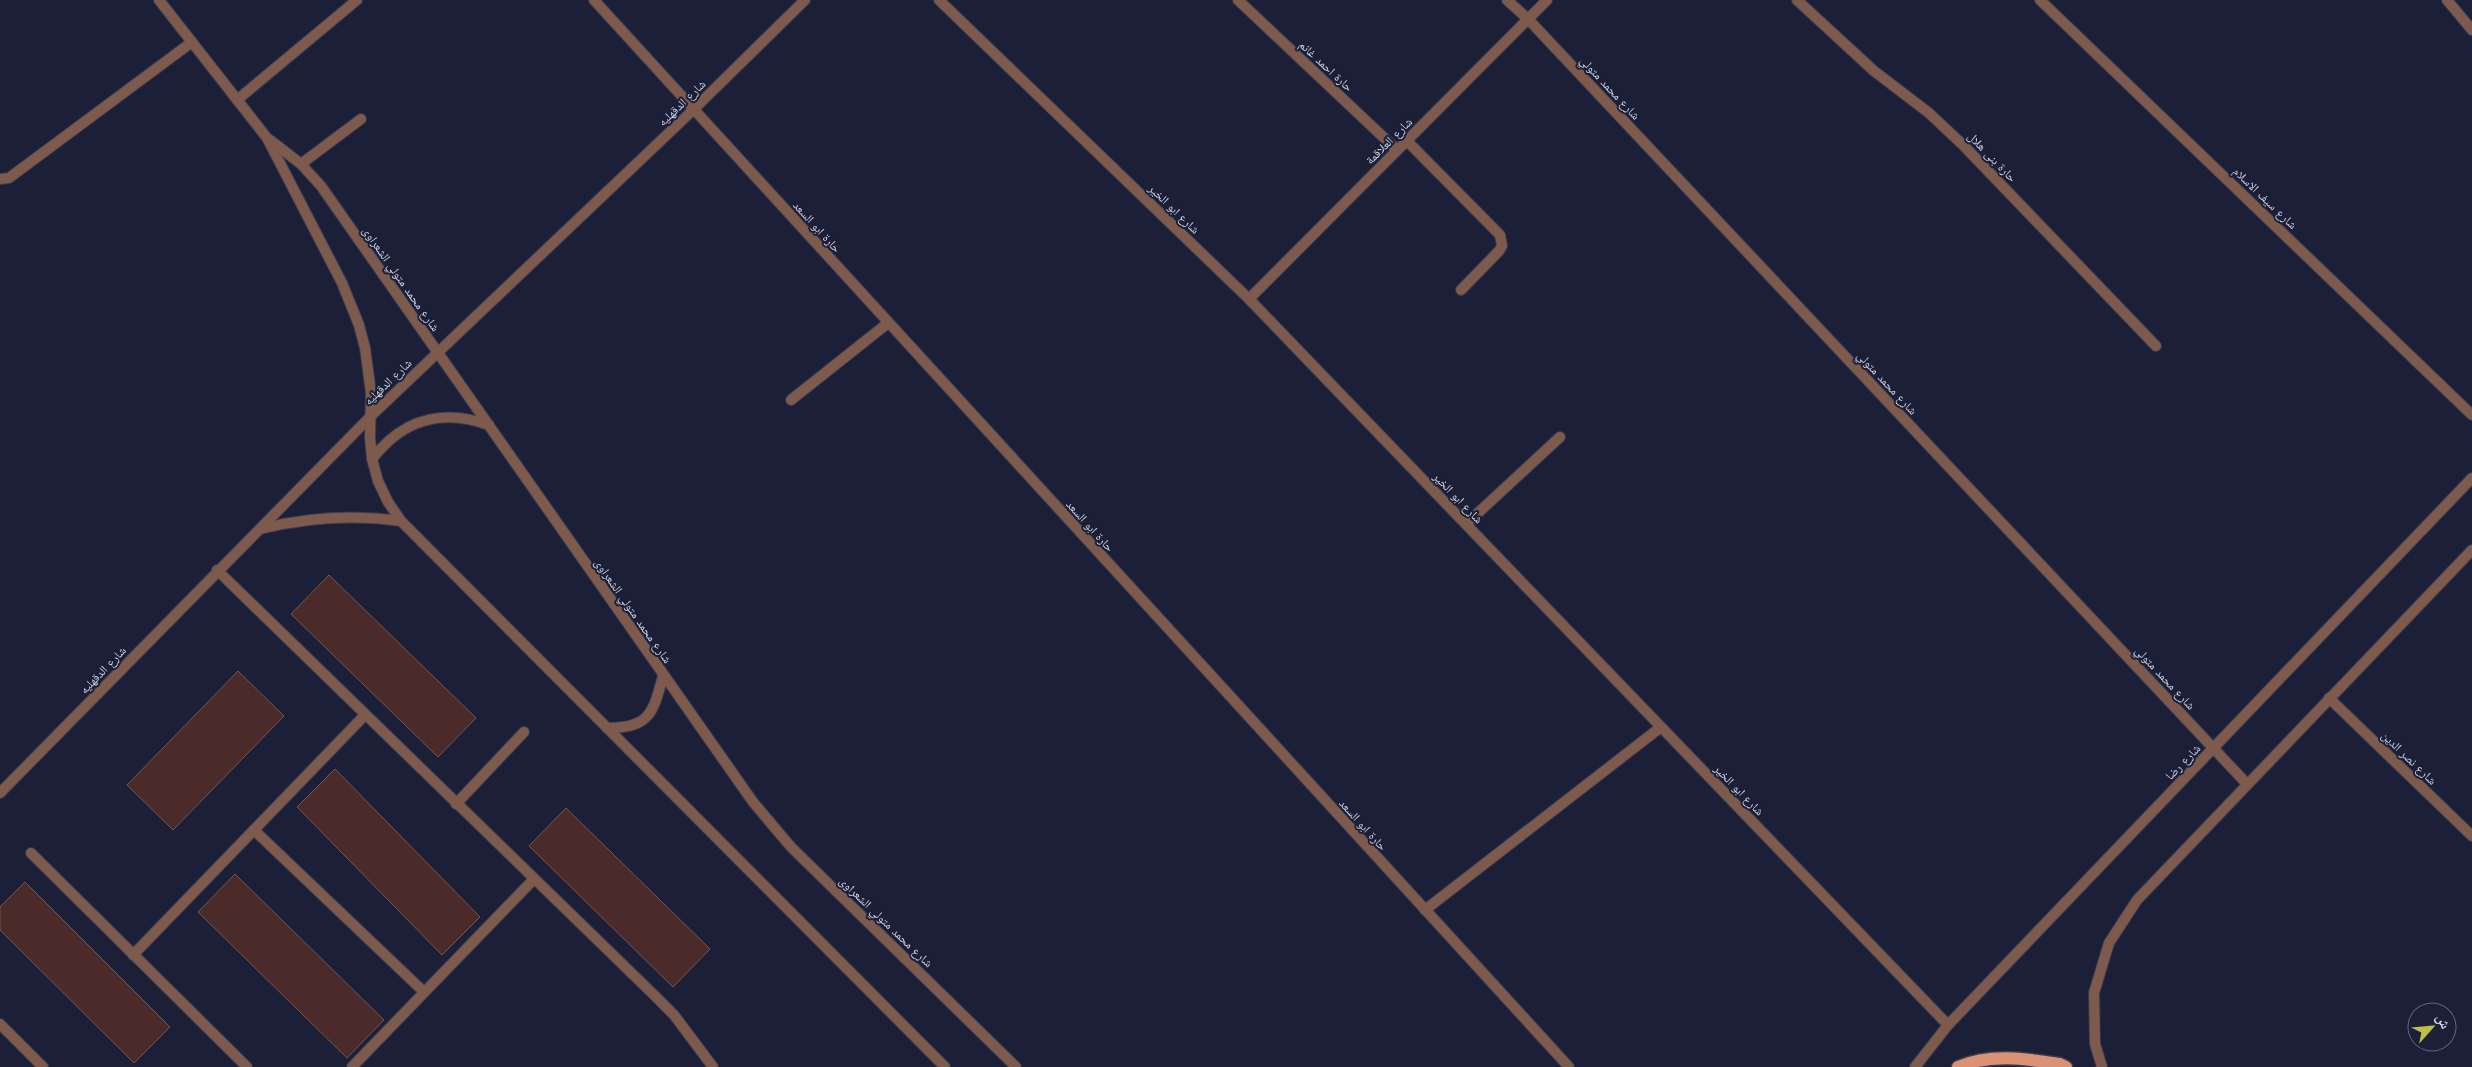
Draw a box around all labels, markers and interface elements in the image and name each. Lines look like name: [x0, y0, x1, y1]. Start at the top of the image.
street label: حارة احمد غانم: [1296, 38, 1356, 95]
street label: شارع محمد متولي: [1575, 53, 1643, 125]
street label: شارع الدقهليه: [655, 77, 709, 130]
street label: شارع العلاقمة: [1363, 115, 1416, 168]
street label: حارة بنى هلال: [1964, 129, 2020, 185]
street label: شارع سيف الاسلام: [2230, 164, 2300, 233]
street label: شارع ابو الخير: [1144, 181, 1202, 238]
street label: حارة ابو السعد: [790, 198, 844, 256]
street label: شارع محمد متولي الشعراوى: [357, 224, 442, 336]
street label: شارع محمد متولي: [1852, 348, 1920, 420]
street label: شارع الدقهليه: [361, 356, 415, 409]
street label: شارع ابو الخير: [1429, 469, 1486, 527]
street label: حارة ابو السعد: [1063, 497, 1117, 555]
street label: شارع محمد متولي الشعراوى: [589, 556, 674, 668]
street label: شارع الدقهليه: [77, 643, 130, 697]
street label: شارع محمد متولي: [2130, 643, 2198, 715]
street label: شارع نصر الدين: [2378, 728, 2439, 788]
street label: شارع رضا: [2163, 741, 2204, 783]
street label: شارع ابو الخير: [1710, 761, 1767, 819]
street label: حارة ابو السعد: [1336, 796, 1390, 854]
street label: شارع محمد متولي الشعراوى: [834, 874, 936, 973]
north arrow: [2407, 1002, 2457, 1052]
text: ش: [2432, 1011, 2454, 1032]

